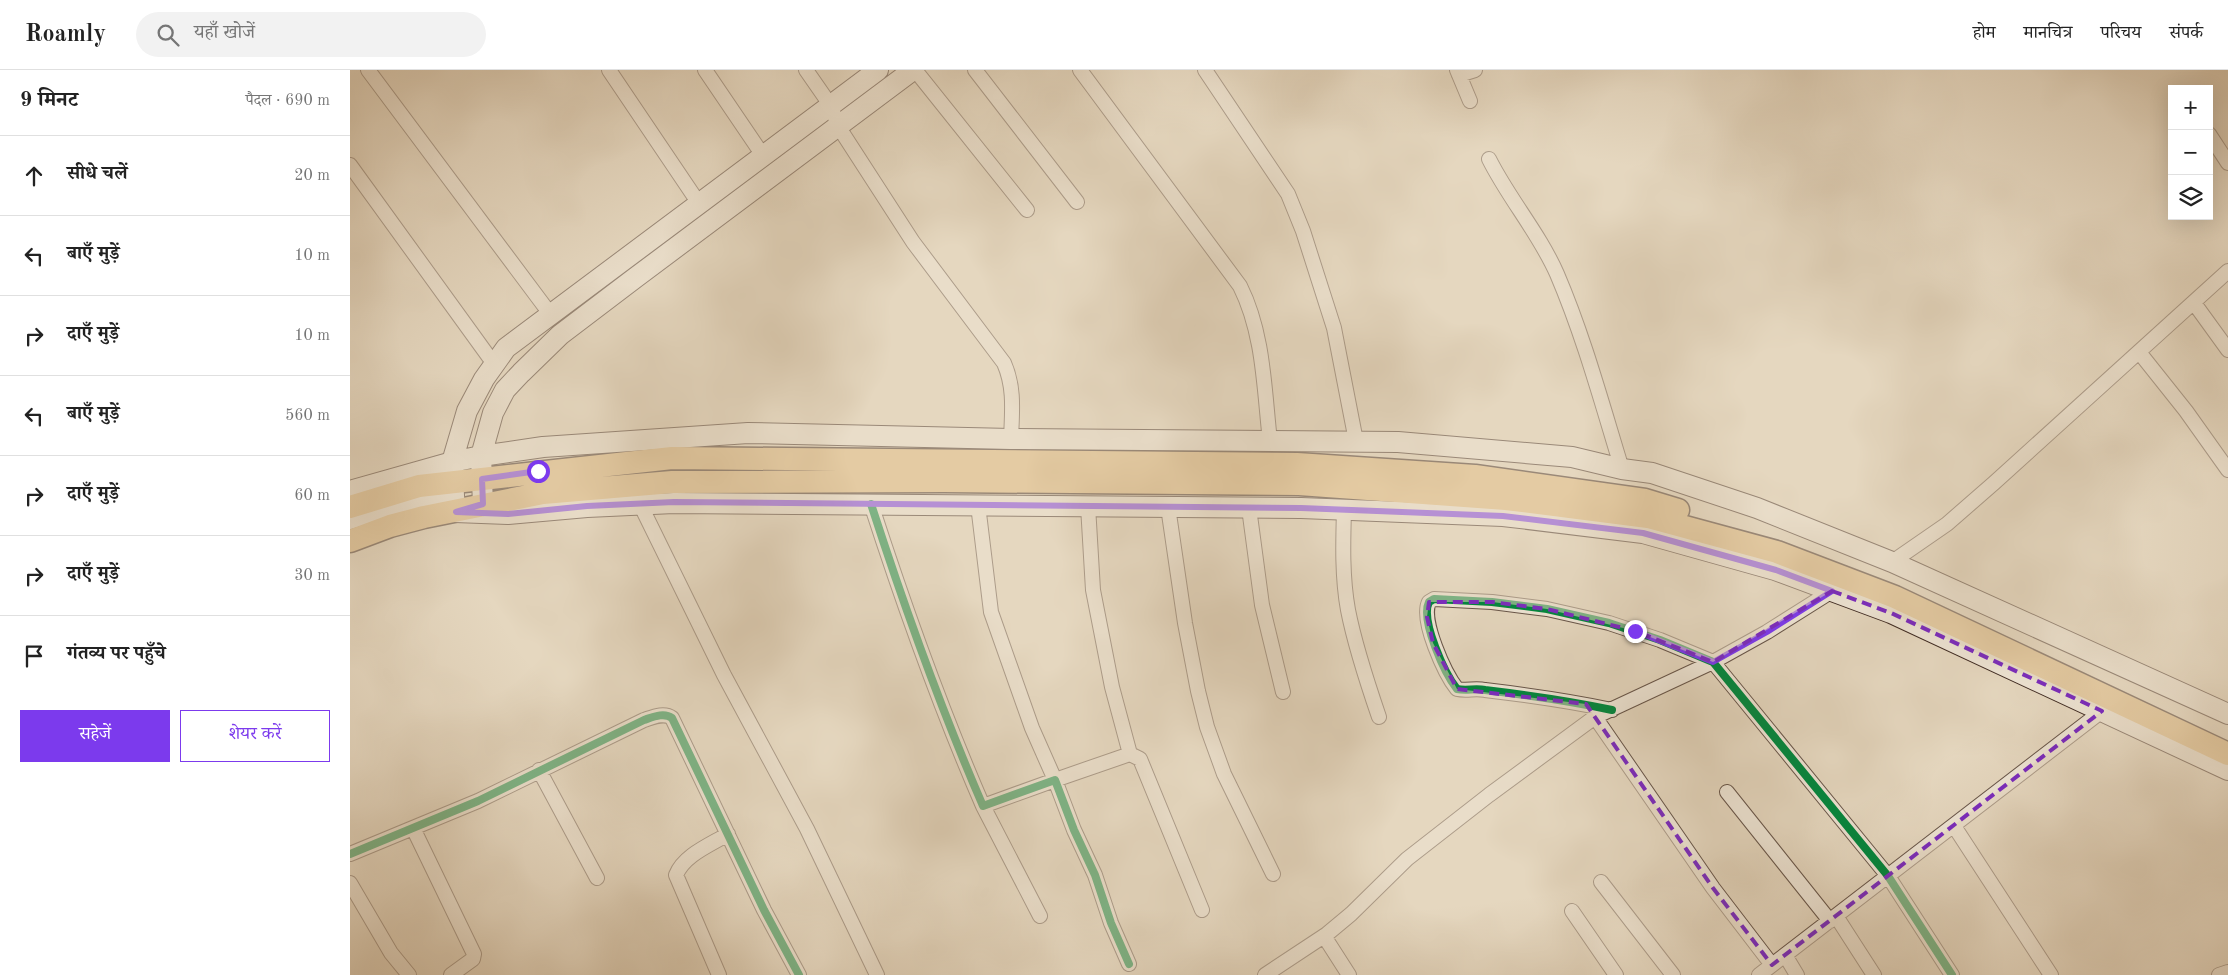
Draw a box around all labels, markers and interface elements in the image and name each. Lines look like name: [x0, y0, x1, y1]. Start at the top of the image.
search box: [136, 12, 486, 57]
icon: search: [154, 21, 182, 49]
text: Roamly: [25, 23, 106, 47]
text: यहाँ खोजें: [194, 24, 255, 43]
text: होम: [1973, 24, 1996, 42]
text: मानचित्र: [2024, 24, 2072, 42]
text: परिचय: [2100, 24, 2141, 42]
text: संपर्क: [2169, 24, 2203, 42]
map controls: [2168, 85, 2213, 220]
button: +: [2168, 85, 2213, 130]
text: 9 मिनट: [20, 90, 78, 111]
text: पैदल · 690 m: [245, 93, 330, 109]
button: −: [2168, 130, 2213, 175]
icon: ahead: [20, 162, 48, 190]
text: सीधे चलें: [67, 165, 127, 184]
text: 20 m: [294, 168, 330, 184]
button: layers: [2168, 175, 2213, 220]
icon: left: [20, 242, 48, 270]
text: बाएँ मुड़ें: [67, 245, 119, 264]
text: 10 m: [294, 248, 330, 264]
icon: right: [20, 322, 48, 350]
text: दाएँ मुड़ें: [67, 325, 119, 344]
text: 10 m: [294, 328, 330, 344]
icon: left: [20, 402, 48, 430]
text: बाएँ मुड़ें: [67, 405, 119, 424]
text: 560 m: [285, 408, 330, 424]
route start: [527, 460, 550, 483]
icon: right: [20, 482, 48, 510]
text: दाएँ मुड़ें: [67, 485, 119, 504]
text: 60 m: [294, 488, 330, 504]
icon: right: [20, 562, 48, 590]
text: दाएँ मुड़ें: [67, 565, 119, 584]
text: 30 m: [294, 568, 330, 584]
route end: [1624, 620, 1647, 643]
icon: arrive: [20, 642, 48, 670]
text: गंतव्य पर पहुँचे: [67, 645, 166, 664]
button: सहेजें: [20, 710, 170, 762]
button: शेयर करें: [180, 710, 330, 762]

